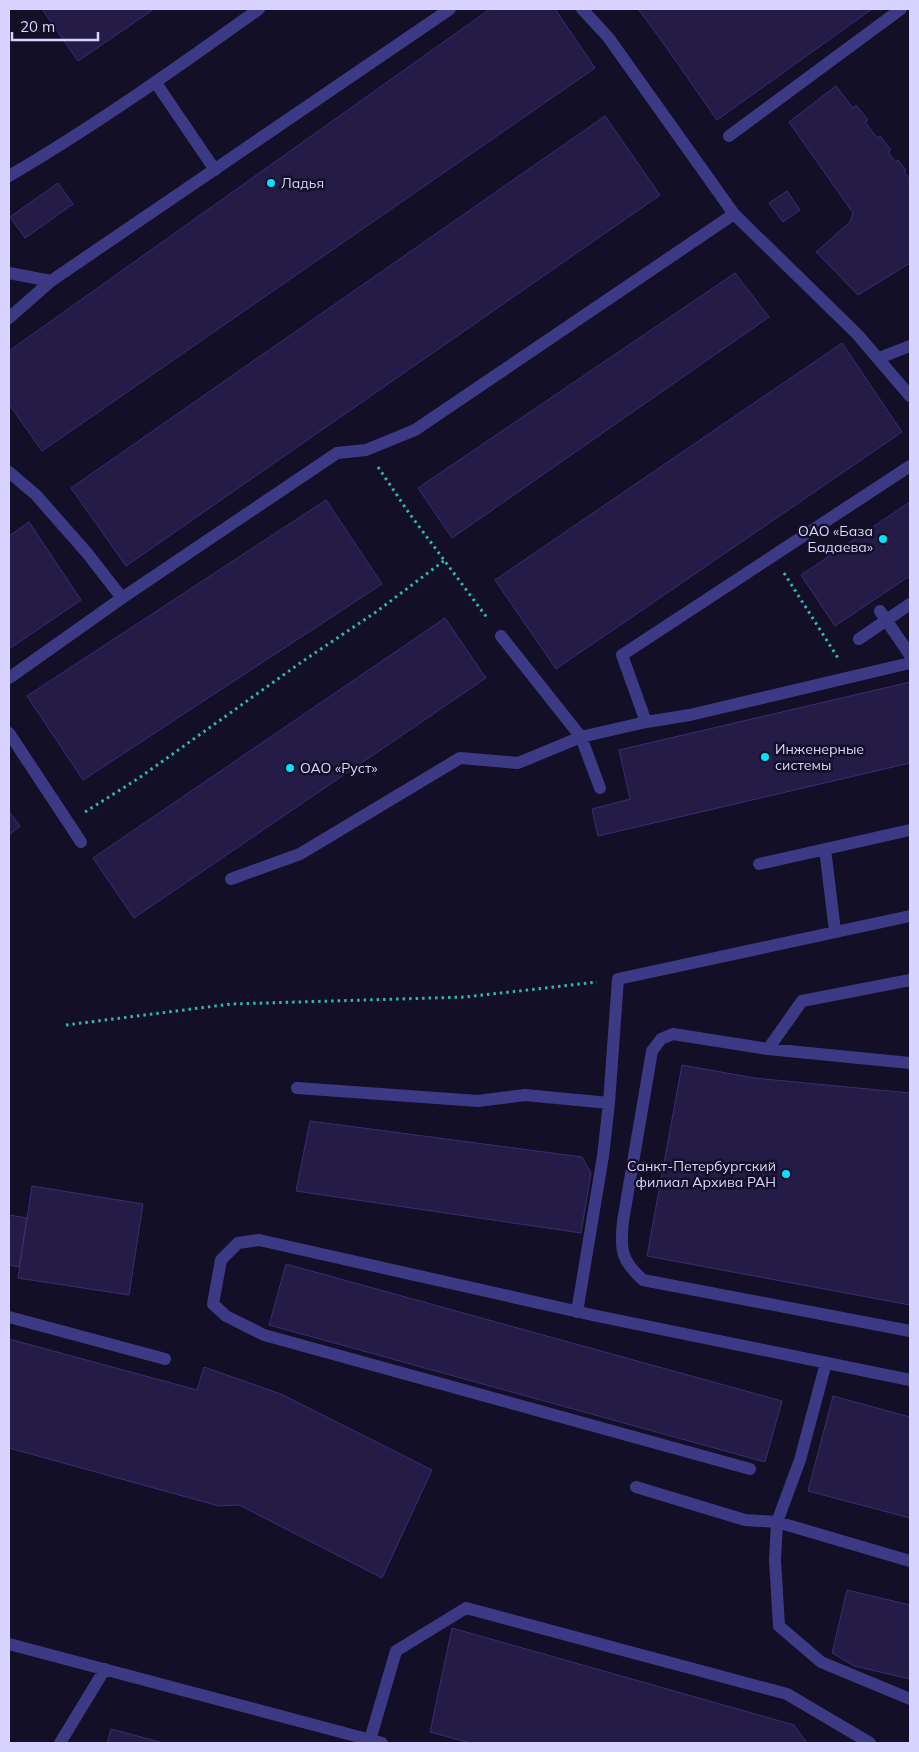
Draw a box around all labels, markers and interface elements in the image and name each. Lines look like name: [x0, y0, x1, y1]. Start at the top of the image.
scale bar: [12, 10, 99, 42]
text: 20 m: [20, 17, 55, 36]
place label: Ладья: [281, 174, 324, 192]
marker: Ладья: [265, 177, 277, 189]
place label: ОАО «База Бадаева»: [798, 522, 873, 556]
marker: ОАО «База Бадаева»: [877, 533, 889, 545]
place label: Инженерные системы: [775, 740, 864, 774]
marker: Инженерные системы: [759, 751, 771, 763]
place label: ОАО «Руст»: [300, 759, 378, 777]
marker: ОАО «Руст»: [284, 762, 296, 774]
place label: Санкт-Петербургский филиал Архива РАН: [627, 1157, 776, 1191]
marker: Санкт-Петербургский филиал Архива РАН: [780, 1168, 792, 1180]

